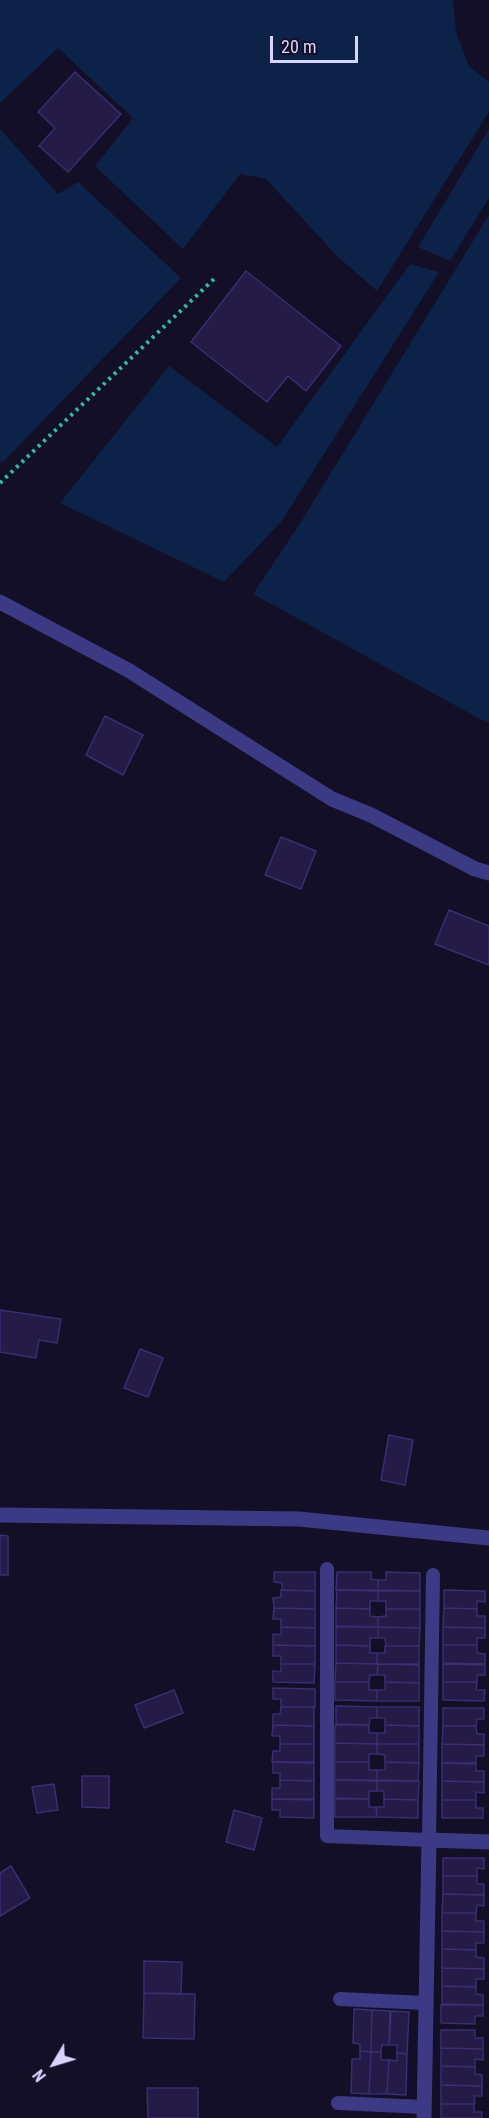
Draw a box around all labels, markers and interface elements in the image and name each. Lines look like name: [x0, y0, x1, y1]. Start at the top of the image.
scale bar: [273, 24, 362, 62]
text: 20 m: [281, 36, 316, 57]
north arrow: [24, 2034, 84, 2094]
text: N: [29, 2066, 50, 2085]

